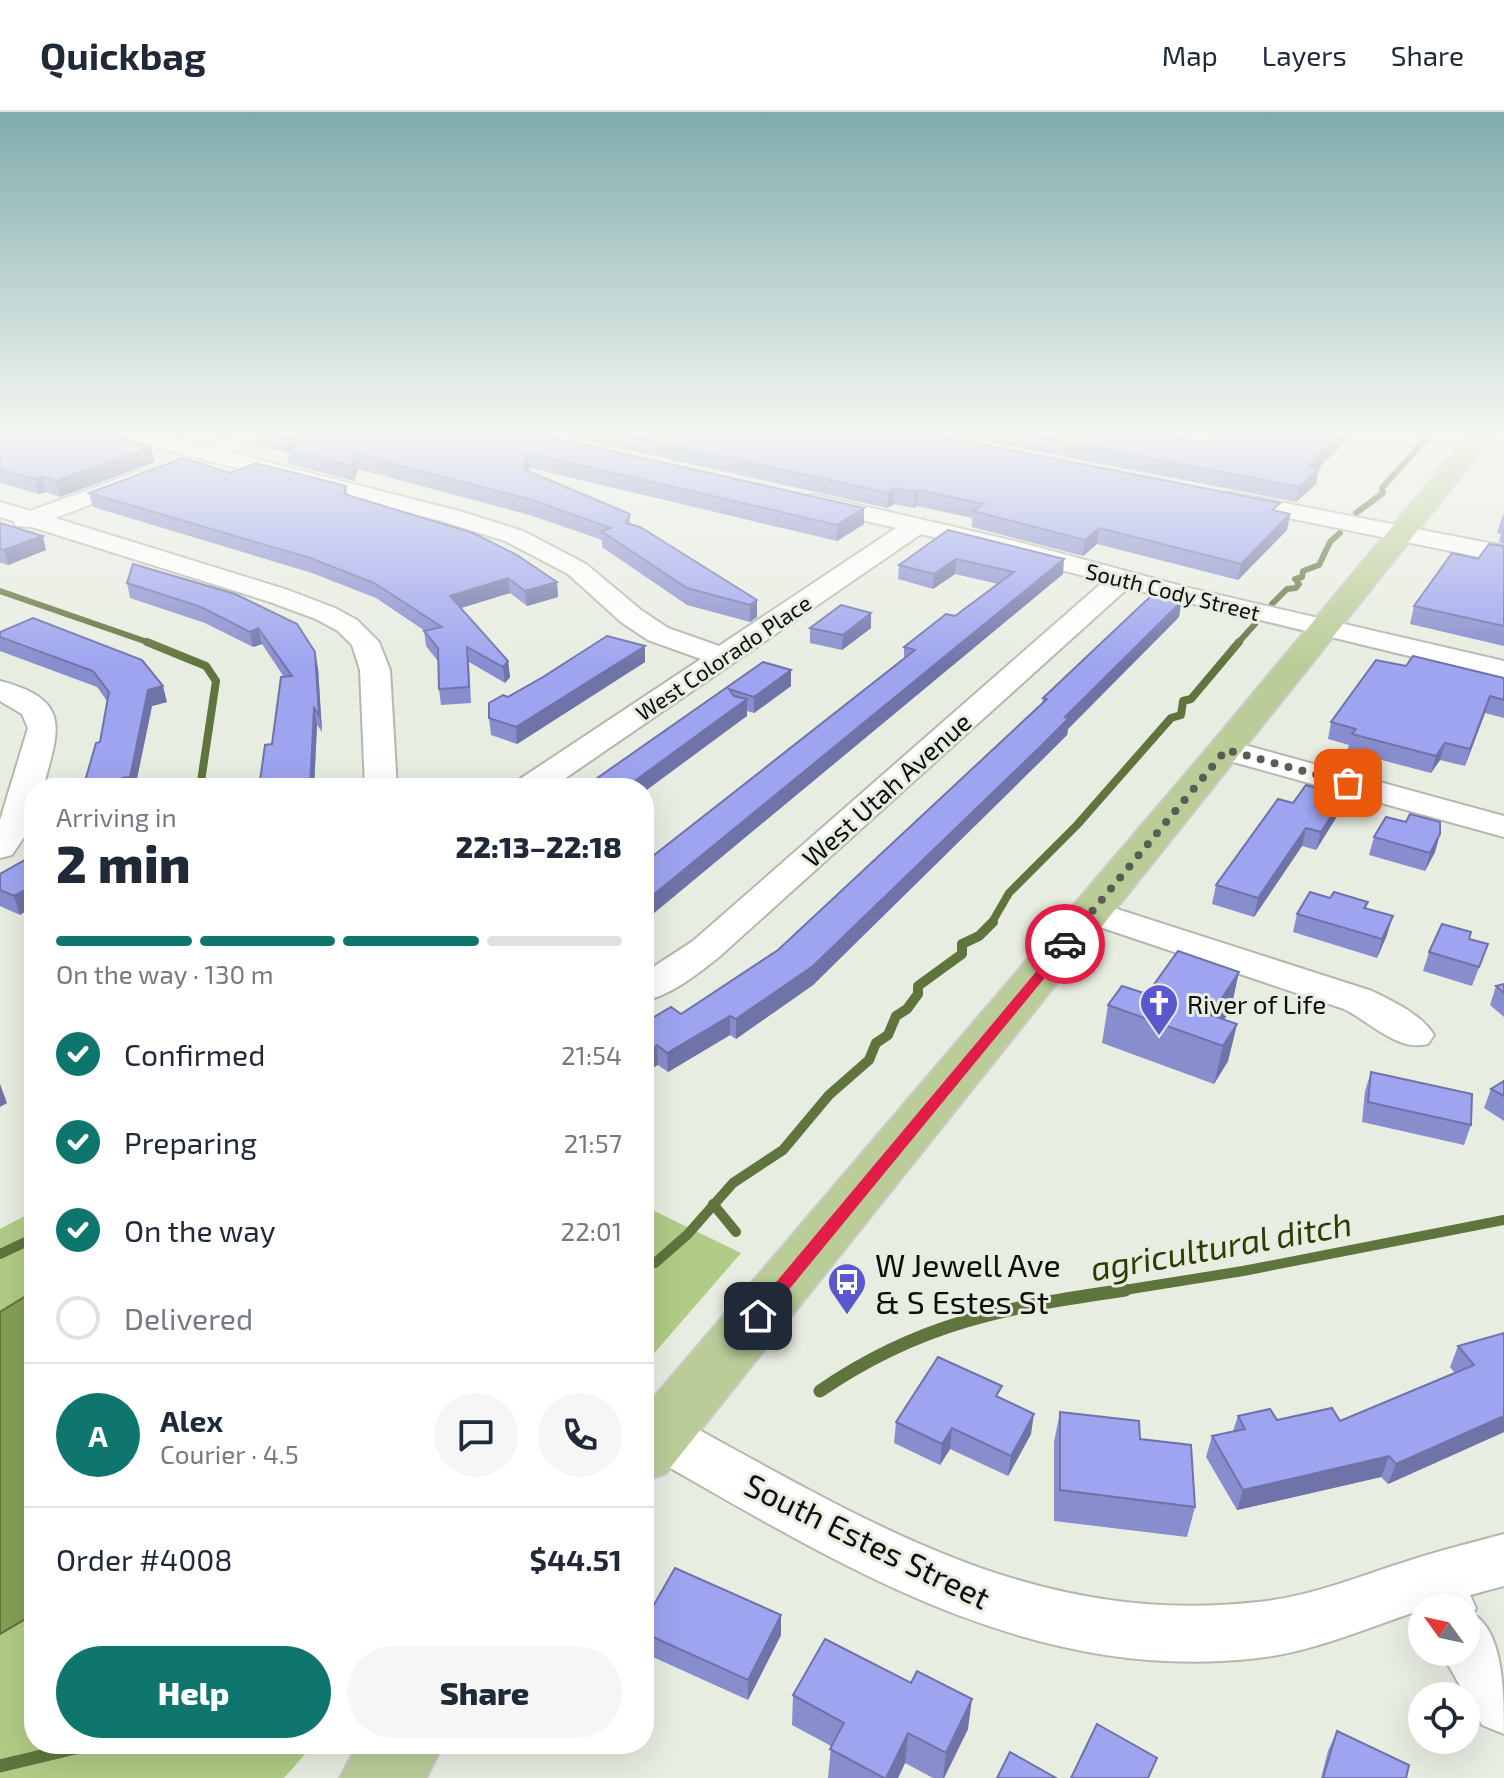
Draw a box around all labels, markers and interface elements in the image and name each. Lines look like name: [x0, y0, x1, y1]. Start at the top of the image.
text: Quickbag: [40, 32, 206, 78]
text: Map: [1162, 38, 1218, 72]
text: Layers: [1262, 38, 1347, 72]
text: Share: [1391, 38, 1464, 72]
street label: South Cody Street: [1083, 557, 1263, 625]
street label: West Colorado Place: [630, 589, 816, 725]
street label: West Utah Avenue: [795, 705, 977, 873]
pin: [1314, 749, 1382, 817]
icon: bag: [1326, 761, 1370, 805]
text: Arriving in: [56, 801, 177, 832]
text: 22:13–22:18: [456, 828, 622, 864]
text: 2 min: [56, 831, 191, 893]
courier: [1025, 904, 1105, 984]
icon: car: [1043, 922, 1087, 966]
text: On the way · 130 m: [56, 958, 274, 989]
church icon: River of Life: [1138, 982, 1180, 1037]
place label: River of Life: [1187, 988, 1326, 1019]
icon: check: [56, 1032, 100, 1076]
text: Confirmed: [124, 1036, 265, 1072]
text: 21:54: [561, 1039, 622, 1070]
icon: check: [56, 1120, 100, 1164]
text: Preparing: [124, 1124, 257, 1160]
text: 21:57: [564, 1127, 622, 1158]
water label: agricultural ditch: [1087, 1202, 1355, 1288]
icon: check: [56, 1208, 100, 1252]
text: On the way: [124, 1212, 276, 1248]
text: 22:01: [561, 1215, 622, 1246]
place label: W Jewell Ave & S Estes St: [875, 1245, 1061, 1320]
bus stop icon: W Jewell Ave & S Estes St: [826, 1261, 868, 1316]
pin: [724, 1282, 792, 1350]
icon: home: [736, 1294, 780, 1338]
text: Delivered: [124, 1300, 253, 1336]
button: chat: [434, 1393, 518, 1477]
button: phone: [538, 1393, 622, 1477]
text: Alex: [160, 1402, 223, 1438]
text: A: [88, 1417, 108, 1453]
text: Courier · 4.5: [160, 1438, 299, 1469]
street label: South Estes Street: [739, 1464, 997, 1616]
text: Order #4008: [56, 1541, 233, 1577]
text: $44.51: [530, 1541, 622, 1577]
north arrow: [1408, 1594, 1480, 1666]
map controls: [1408, 1594, 1480, 1754]
button: Help: [56, 1646, 331, 1738]
button: Share: [347, 1646, 622, 1738]
button: locate: [1408, 1682, 1480, 1754]

